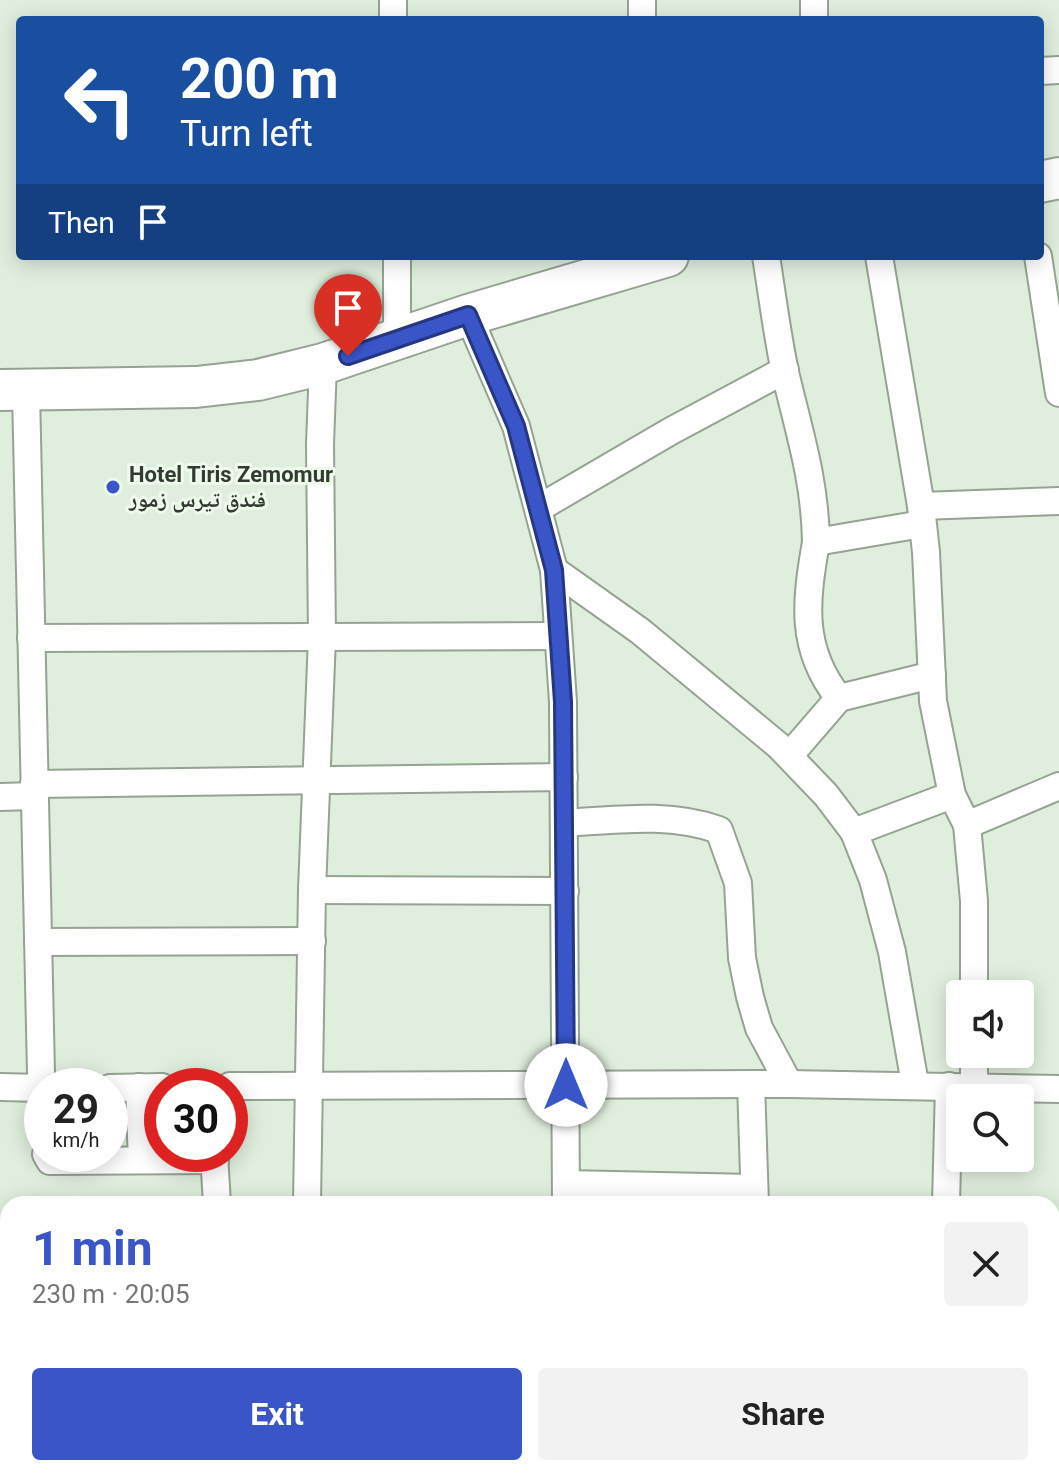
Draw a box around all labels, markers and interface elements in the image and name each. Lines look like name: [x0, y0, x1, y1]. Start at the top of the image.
text: 200 m: [180, 46, 339, 112]
icon: left: [48, 48, 152, 152]
text: Turn left: [180, 113, 313, 155]
icon: arrive: [131, 200, 175, 244]
text: Then: [48, 205, 115, 240]
pin: [314, 274, 382, 356]
icon: arrive: [326, 286, 370, 330]
place label: Hotel Tiris Zemomur فندق تيرس زمور: [128, 462, 333, 513]
marker: Hotel Tiris Zemomur فندق تيرس زمور: [104, 478, 122, 496]
map controls: [946, 980, 1034, 1172]
button: sound: [946, 980, 1034, 1068]
position arrow: [524, 1043, 608, 1127]
speed limit sign: 30: [144, 1068, 248, 1172]
button: search: [946, 1084, 1034, 1172]
text: 29: [53, 1086, 99, 1133]
text: km/h: [53, 1128, 99, 1152]
text: 1 min: [32, 1220, 153, 1277]
button: close: [944, 1222, 1028, 1306]
text: 230 m · 20:05: [32, 1279, 190, 1309]
button: Exit: [32, 1368, 522, 1460]
button: Share: [538, 1368, 1028, 1460]

